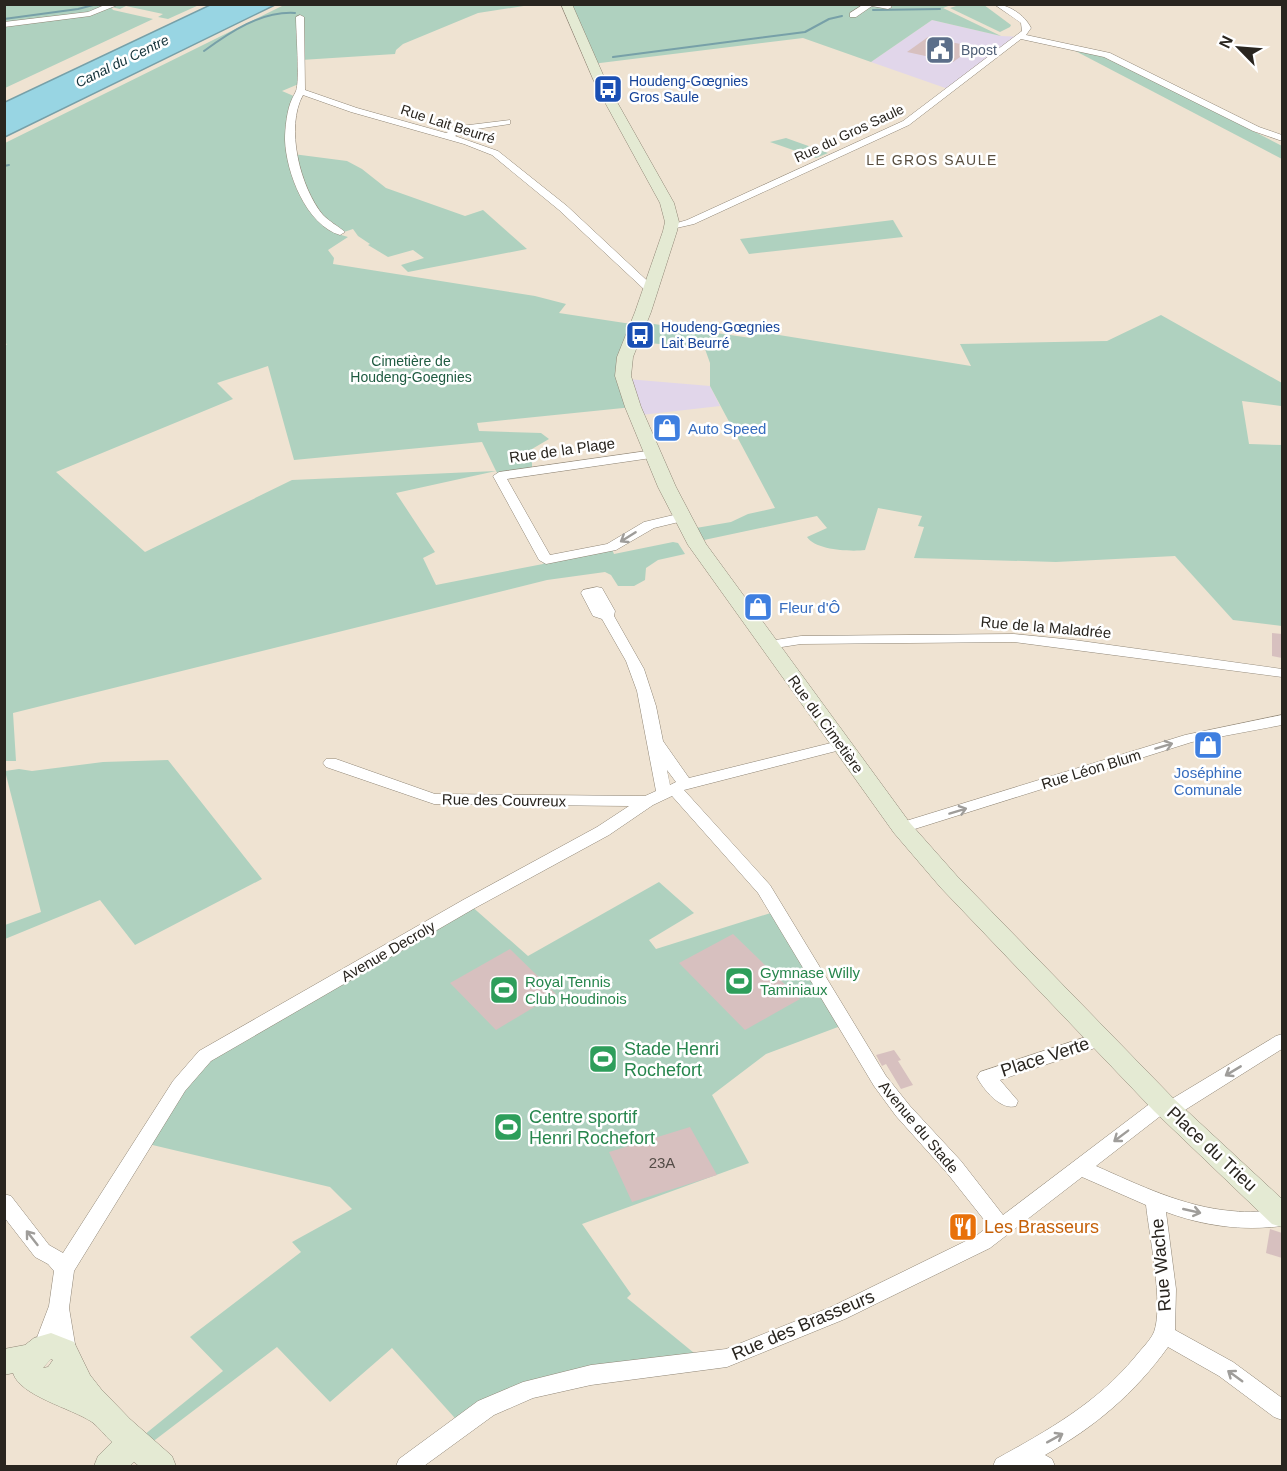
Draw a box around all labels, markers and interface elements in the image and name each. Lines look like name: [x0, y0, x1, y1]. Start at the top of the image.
north arrow: [1209, 18, 1269, 78]
water label: Canal du Centre: [73, 31, 172, 91]
text: N: [1216, 33, 1236, 51]
public building icon: Bpost: [924, 34, 956, 66]
place label: Bpost: [961, 42, 997, 58]
bus stop icon: Houdeng-Gœgnies Gros Saule: [592, 73, 624, 105]
place label: Houdeng-Gœgnies Gros Saule: [629, 73, 748, 105]
street label: Rue Lait Beurré: [399, 101, 497, 147]
street label: Rue du Gros Saule: [792, 101, 907, 165]
district label: LE GROS SAULE: [866, 152, 998, 168]
bus stop icon: Houdeng-Gœgnies Lait Beurré: [624, 319, 656, 351]
place label: Houdeng-Gœgnies Lait Beurré: [661, 319, 780, 351]
park label: Cimetière de Houdeng-Goegnies: [350, 353, 472, 385]
shop icon: Auto Speed: [651, 412, 683, 444]
place label: Auto Speed: [688, 420, 766, 437]
street label: Rue de la Plage: [508, 434, 616, 466]
one-way arrow: [620, 532, 637, 544]
shop icon: Fleur d'Ô: [742, 591, 774, 623]
place label: Fleur d'Ô: [779, 599, 840, 616]
street label: Rue de la Maladrée: [980, 613, 1112, 641]
street label: Rue du Cimetière: [785, 672, 867, 776]
shop icon: Joséphine Comunale: [1192, 729, 1224, 761]
one-way arrow: [1154, 740, 1173, 751]
street label: Rue Léon Blum: [1039, 746, 1143, 792]
place label: Joséphine Comunale: [1174, 764, 1242, 798]
street label: Rue des Couvreux: [442, 790, 567, 810]
one-way arrow: [948, 805, 967, 816]
street label: Avenue Decroly: [338, 917, 438, 985]
place label: Gymnase Willy Taminiaux: [760, 964, 861, 998]
sports icon: Gymnase Willy Taminiaux: [723, 965, 755, 997]
place label: Royal Tennis Club Houdinois: [525, 973, 627, 1007]
sports icon: Royal Tennis Club Houdinois: [488, 974, 520, 1006]
street label: Place Verte: [998, 1033, 1092, 1081]
place label: Stade Henri Rochefort: [624, 1039, 719, 1080]
sports icon: Stade Henri Rochefort: [587, 1043, 619, 1075]
one-way arrow: [1224, 1065, 1241, 1078]
street label: Avenue du Stade: [876, 1078, 962, 1176]
street label: Place du Trieu: [1163, 1102, 1261, 1196]
place label: Centre sportif Henri Rochefort: [529, 1107, 655, 1148]
sports icon: Centre sportif Henri Rochefort: [492, 1111, 524, 1143]
one-way arrow: [1114, 1129, 1130, 1142]
house number: 23A: [649, 1154, 675, 1171]
one-way arrow: [1182, 1206, 1201, 1218]
restaurant icon: Les Brasseurs: [947, 1211, 979, 1243]
place label: Les Brasseurs: [984, 1217, 1099, 1237]
street label: Rue Wache: [1147, 1218, 1175, 1312]
one-way arrow: [25, 1231, 38, 1247]
street label: Rue des Brasseurs: [729, 1286, 877, 1364]
one-way arrow: [1228, 1369, 1244, 1382]
one-way arrow: [1046, 1432, 1063, 1444]

